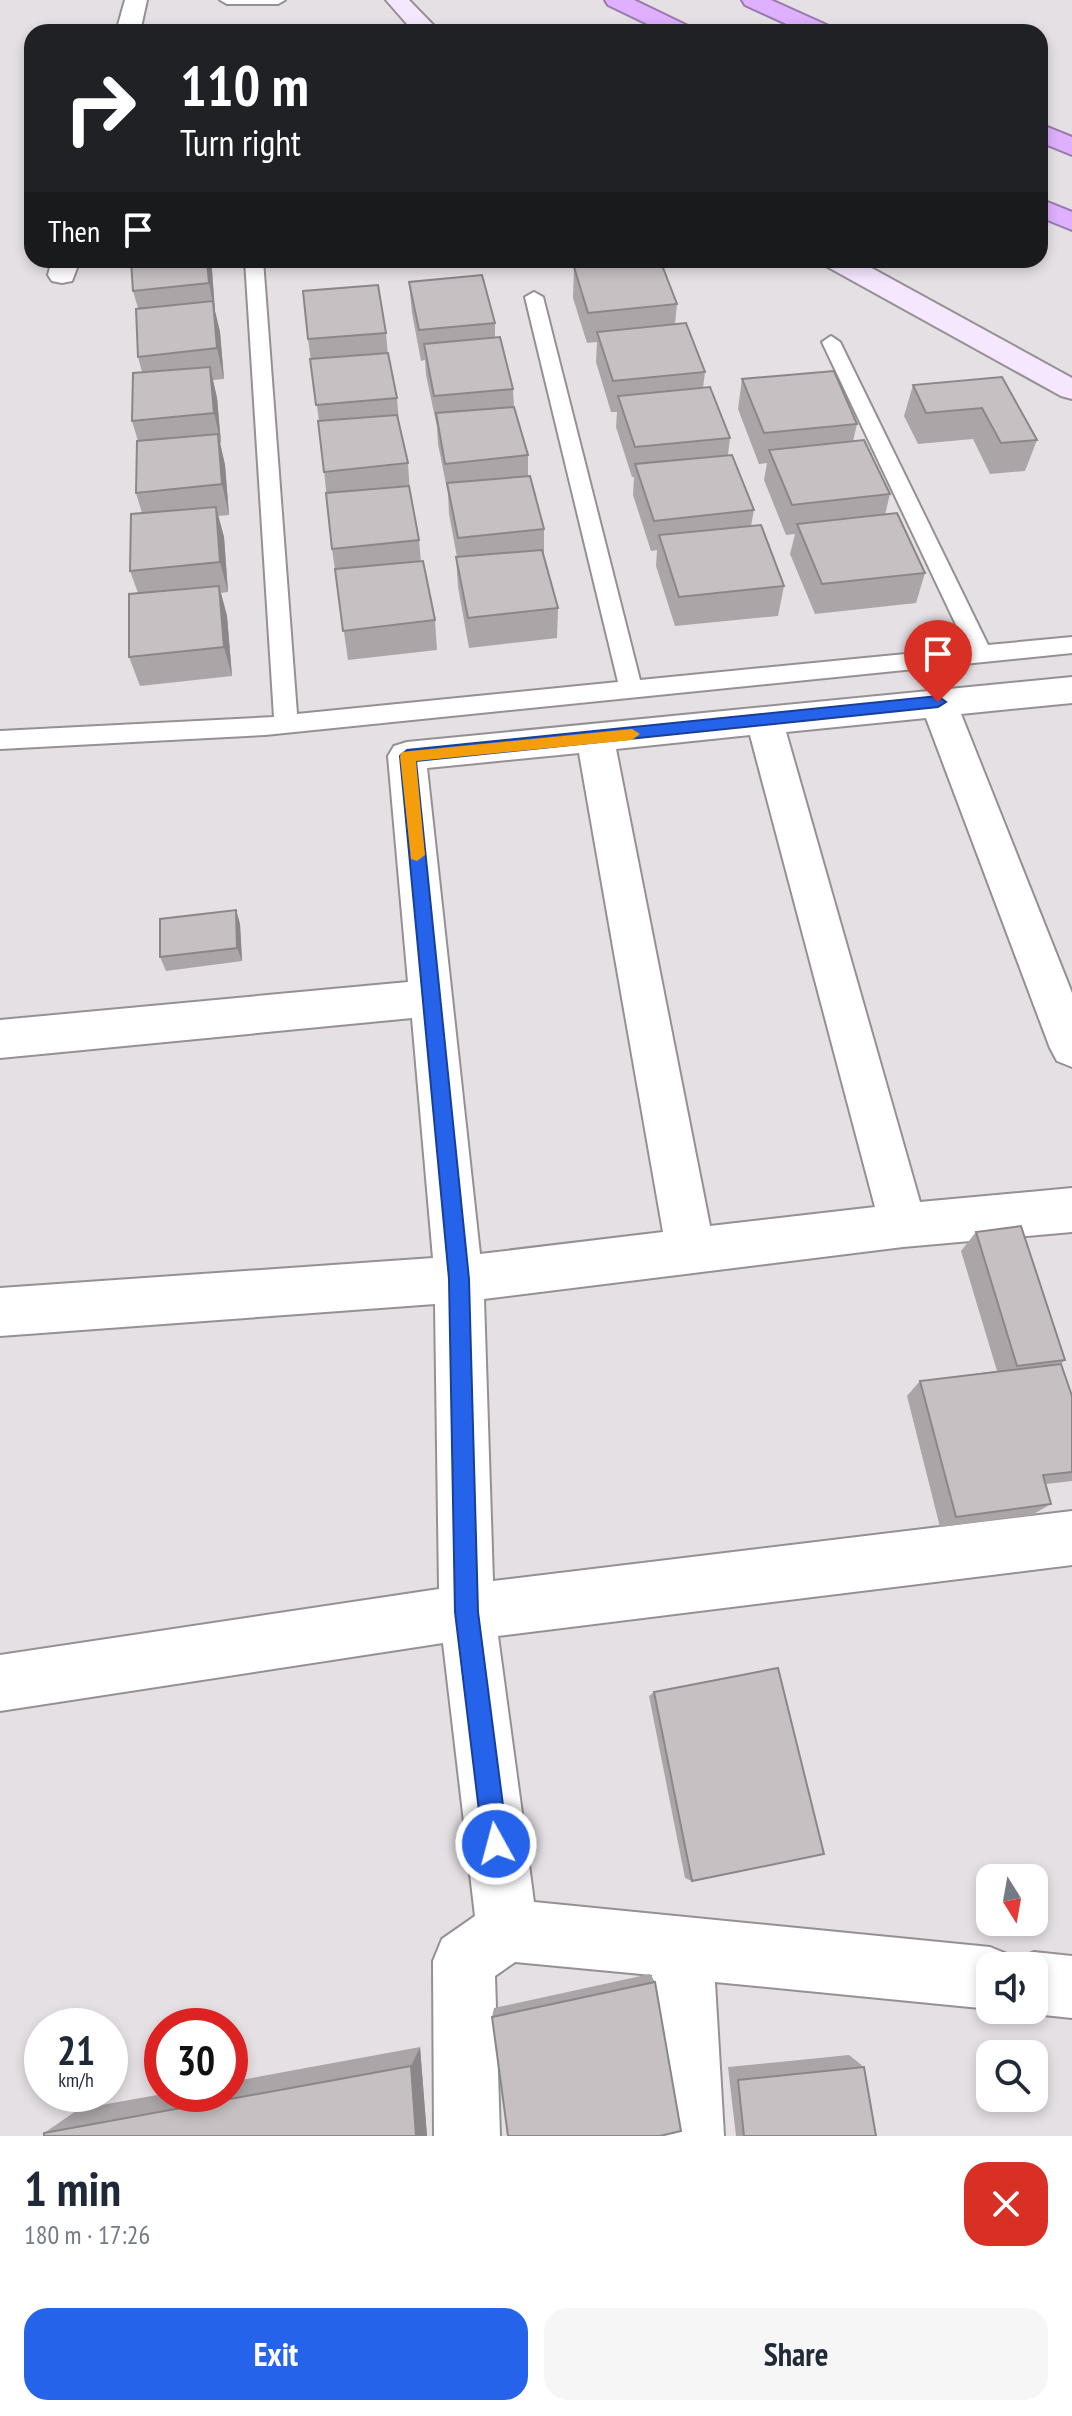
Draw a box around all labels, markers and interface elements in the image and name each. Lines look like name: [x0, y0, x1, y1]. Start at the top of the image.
text: 110 m: [180, 49, 309, 121]
icon: right: [48, 56, 152, 160]
text: Turn right: [180, 119, 301, 166]
icon: arrive: [116, 208, 160, 252]
text: Then: [48, 211, 100, 250]
pin: [904, 620, 972, 702]
icon: arrive: [916, 632, 960, 676]
position arrow: [454, 1802, 538, 1886]
north arrow: [976, 1864, 1048, 1936]
map controls: [976, 1864, 1048, 2112]
button: sound: [976, 1952, 1048, 2024]
speed limit sign: 30: [144, 2008, 248, 2112]
text: 21: [57, 2024, 95, 2076]
button: search: [976, 2040, 1048, 2112]
text: km/h: [58, 2067, 94, 2093]
text: 1 min: [24, 2157, 121, 2219]
button: close: [964, 2162, 1048, 2246]
text: 180 m · 17:26: [24, 2218, 150, 2251]
button: Exit: [24, 2308, 528, 2400]
button: Share: [544, 2308, 1048, 2400]

